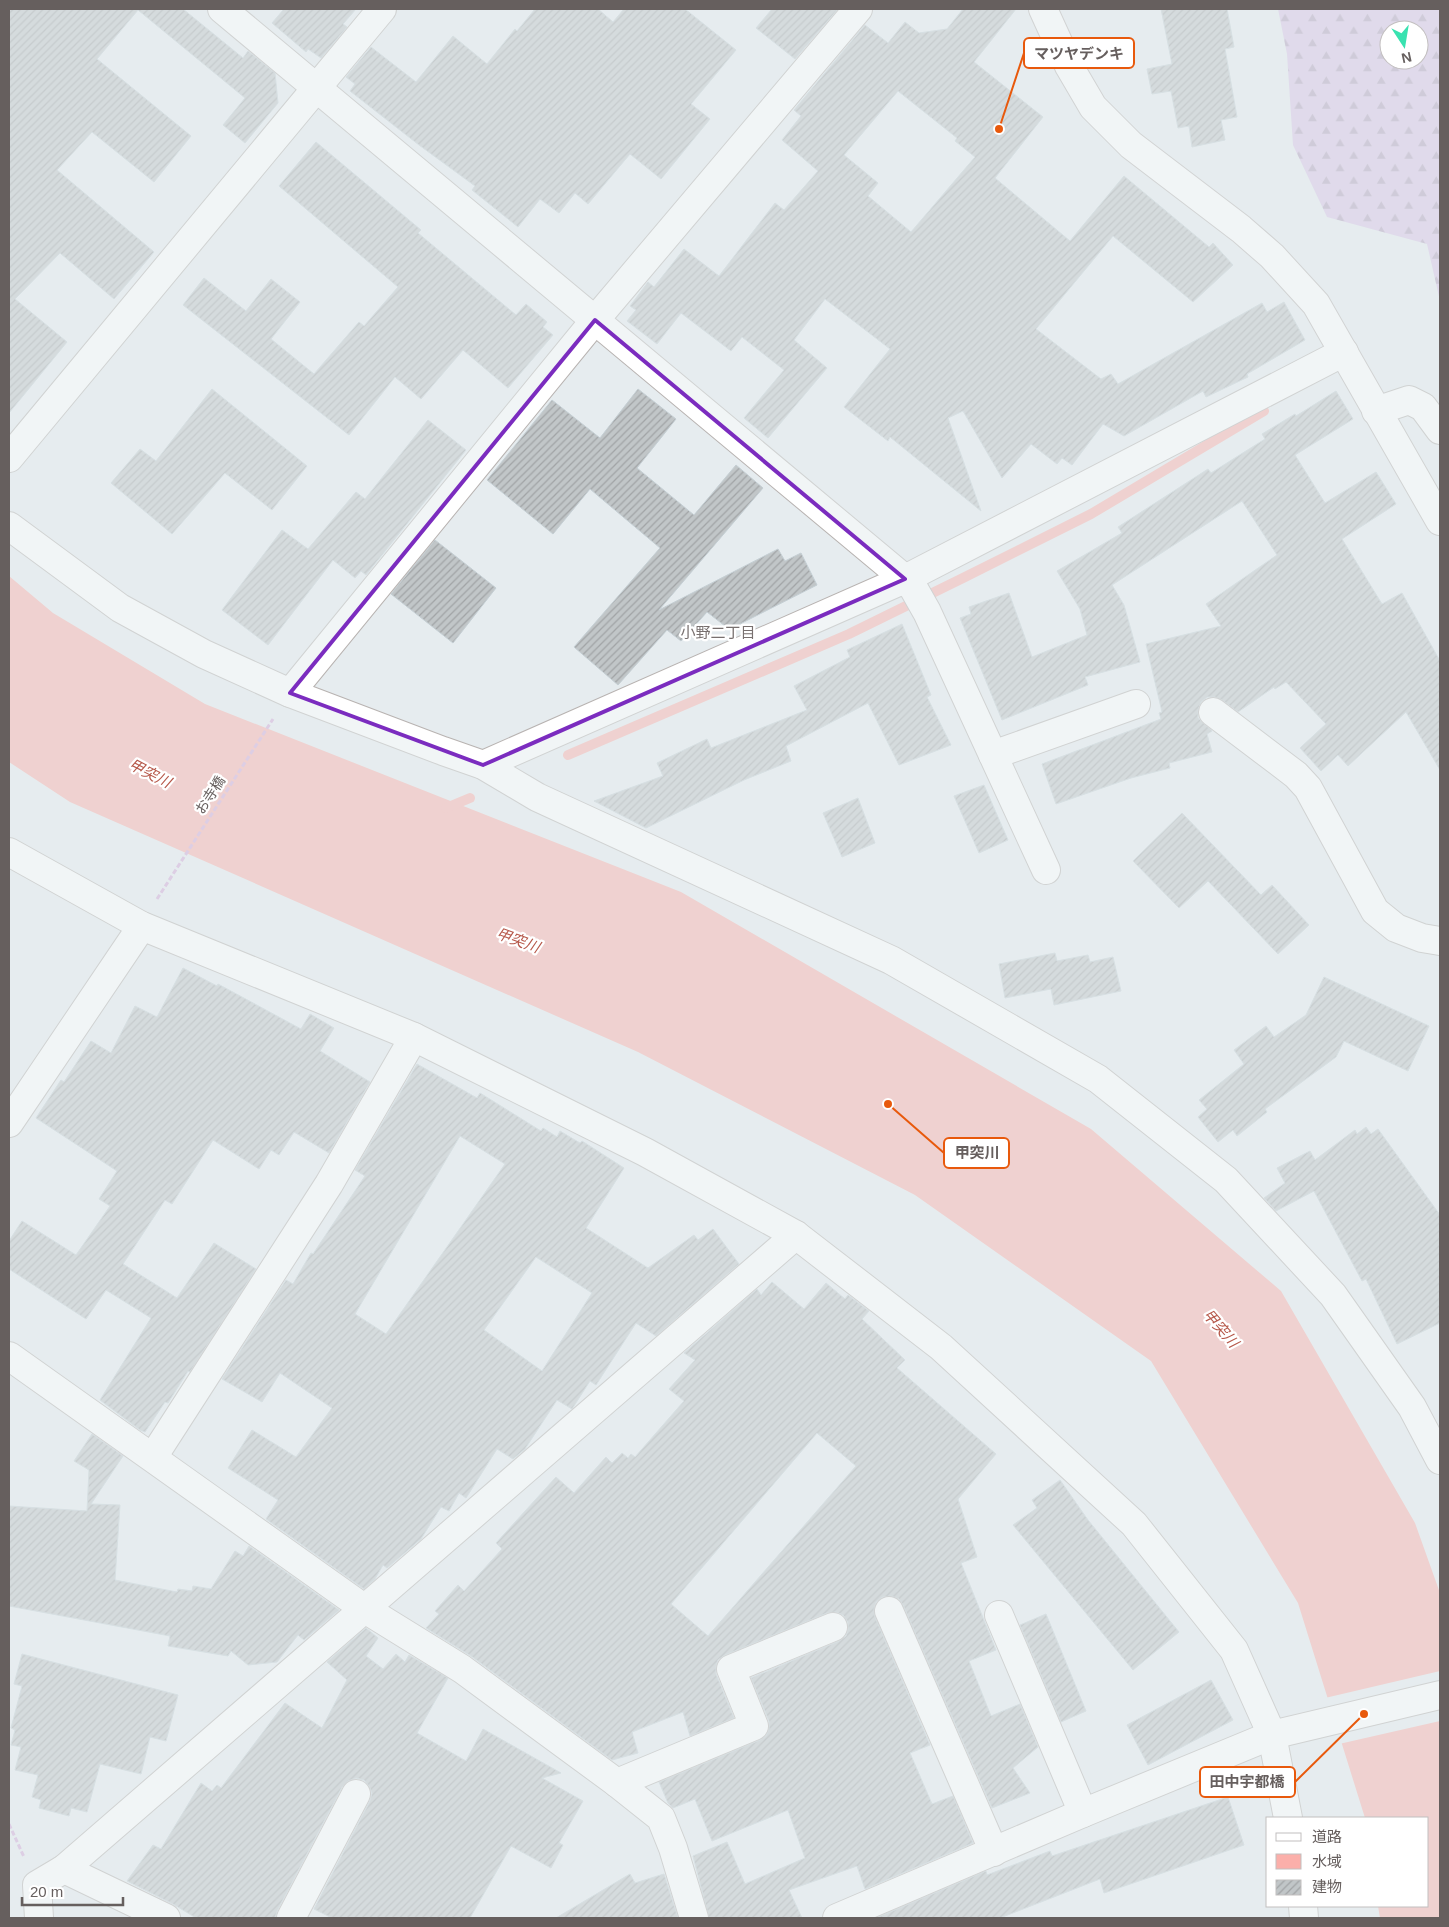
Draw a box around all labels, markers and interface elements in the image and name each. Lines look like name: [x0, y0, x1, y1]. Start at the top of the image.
north arrow: [1379, 20, 1429, 70]
callout: マツヤデンキ: [1024, 38, 1134, 68]
text: マツヤデンキ: [1034, 45, 1124, 62]
text: N: [1400, 49, 1413, 67]
district label: 小野二丁目: [680, 624, 756, 641]
water label: 甲突川: [126, 755, 176, 792]
street label: お寺橋: [192, 773, 228, 817]
water label: 甲突川: [494, 924, 544, 956]
callout: 甲突川: [944, 1138, 1009, 1168]
text: 甲突川: [954, 1144, 1000, 1161]
water label: 甲突川: [1200, 1305, 1243, 1352]
callout: 田中宇都橋: [1200, 1767, 1295, 1797]
text: 田中宇都橋: [1209, 1773, 1285, 1790]
legend: [1266, 1817, 1429, 1907]
text: 道路: [1312, 1828, 1342, 1845]
text: 水域: [1312, 1853, 1342, 1870]
scale bar: [22, 1874, 124, 1906]
text: 建物: [1312, 1878, 1342, 1895]
text: 20 m: [30, 1883, 63, 1900]

